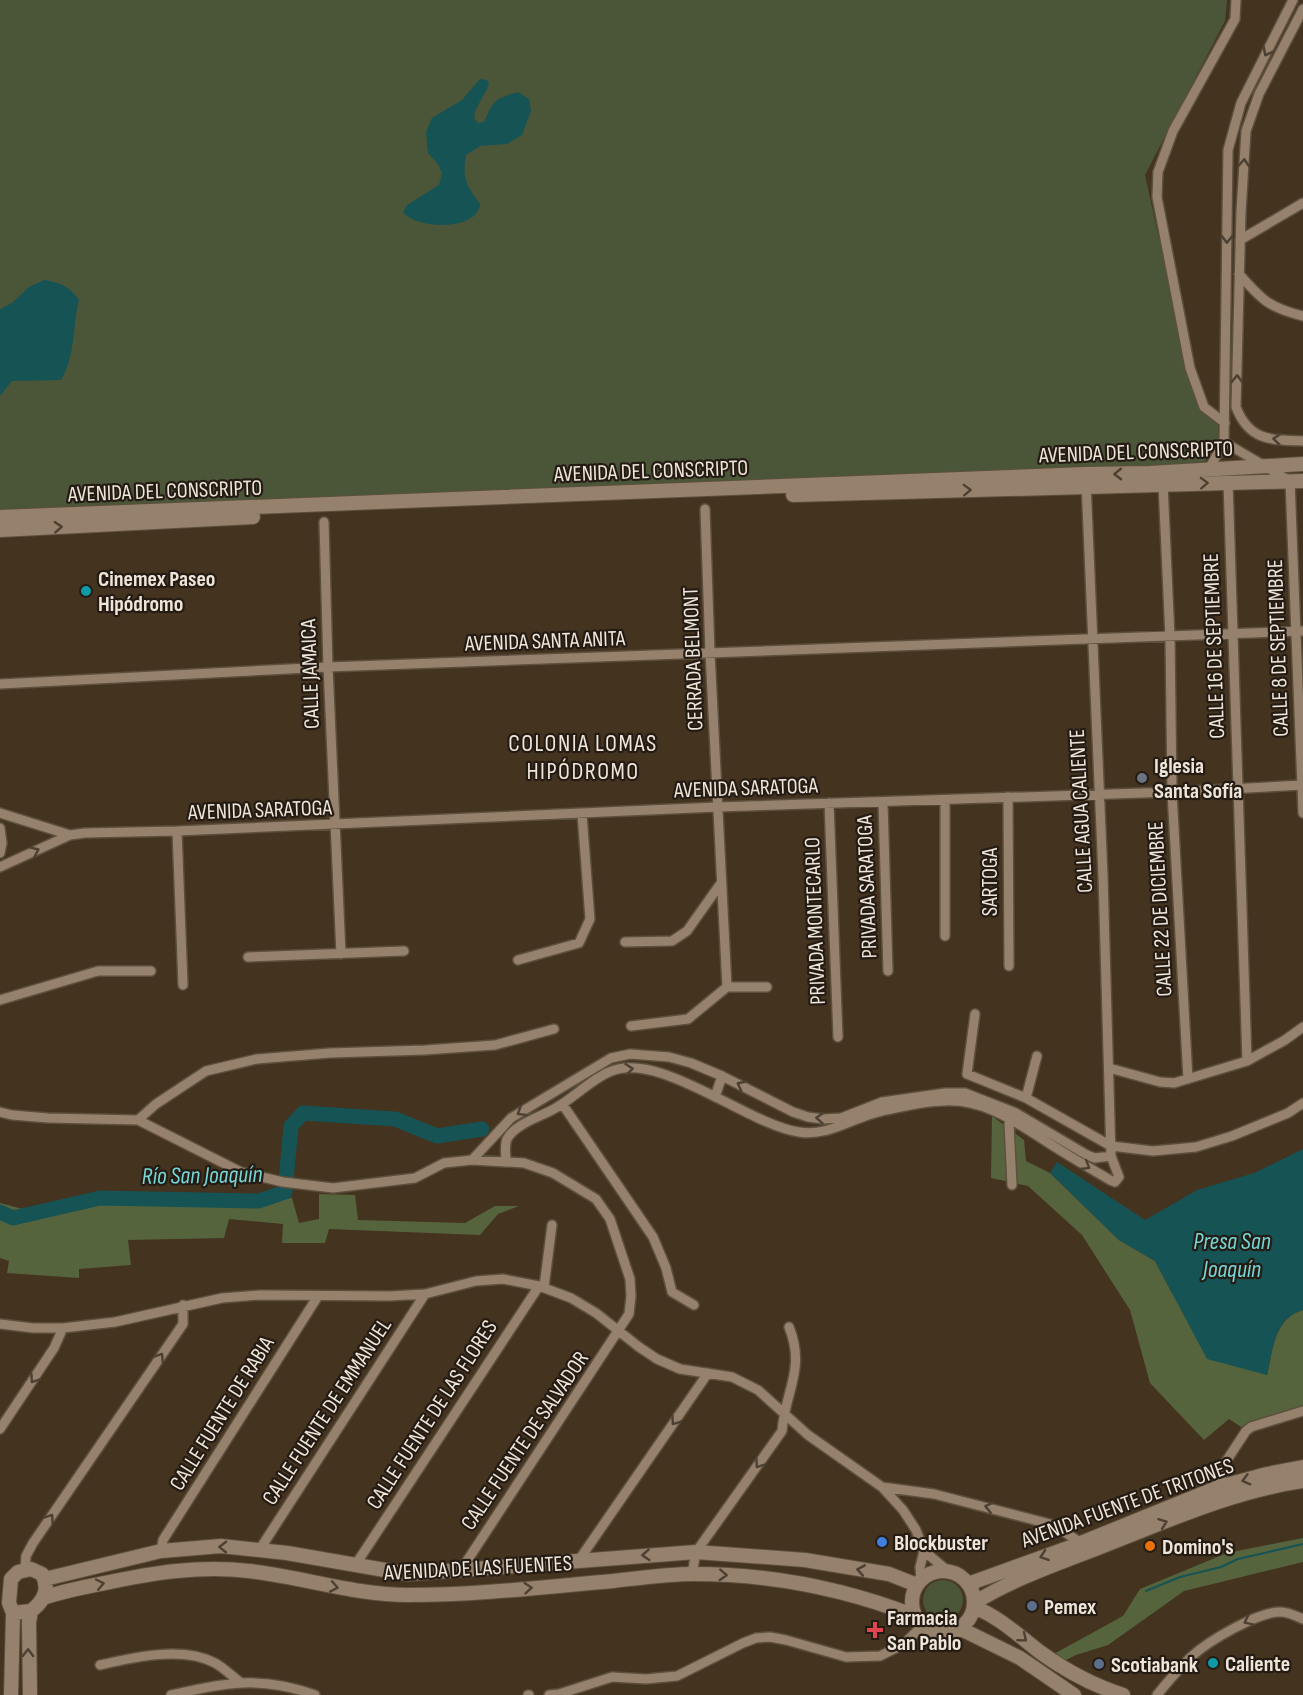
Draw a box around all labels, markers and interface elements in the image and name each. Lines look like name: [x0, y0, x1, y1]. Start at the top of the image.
one-way arrow: [1263, 46, 1274, 57]
one-way arrow: [1237, 158, 1250, 167]
one-way arrow: [1221, 235, 1233, 244]
one-way arrow: [1231, 374, 1243, 383]
one-way arrow: [1272, 433, 1282, 446]
street label: AVENIDA DEL CONSCRIPTO: [1037, 436, 1234, 469]
street label: AVENIDA DEL CONSCRIPTO: [552, 455, 749, 488]
one-way arrow: [1113, 467, 1122, 480]
street label: AVENIDA DEL CONSCRIPTO: [66, 475, 263, 508]
one-way arrow: [1199, 477, 1208, 490]
one-way arrow: [962, 484, 971, 496]
one-way arrow: [54, 520, 63, 533]
street label: CALLE 16 DE SEPTIEMBRE: [1198, 553, 1231, 739]
street label: CALLE 8 DE SEPTIEMBRE: [1262, 559, 1295, 737]
place label: Cinemex Paseo Hipódromo: [98, 566, 215, 618]
marker: Cinemex Paseo Hipódromo: [79, 584, 93, 598]
street label: CERRADA BELMONT: [677, 587, 710, 731]
street label: CALLE JAMAICA: [295, 618, 326, 729]
street label: AVENIDA SANTA ANITA: [463, 625, 626, 658]
street label: CALLE AGUA CALIENTE: [1064, 728, 1099, 893]
district label: COLONIA LOMAS HIPÓDROMO: [508, 729, 658, 786]
place label: Iglesia Santa Sofía: [1154, 753, 1242, 805]
marker: Iglesia Santa Sofía: [1135, 771, 1149, 785]
street label: AVENIDA SARATOGA: [673, 772, 819, 805]
street label: AVENIDA SARATOGA: [187, 794, 333, 827]
street label: PRIVADA SARATOGA: [851, 814, 883, 959]
street label: CALLE 22 DE DICIEMBRE: [1142, 821, 1179, 997]
street label: PRIVADA MONTECARLO: [799, 837, 832, 1005]
one-way arrow: [29, 846, 40, 858]
street label: SARTOGA: [977, 847, 1004, 916]
one-way arrow: [624, 1063, 634, 1076]
one-way arrow: [736, 1081, 747, 1093]
one-way arrow: [517, 1105, 527, 1117]
one-way arrow: [815, 1112, 824, 1125]
one-way arrow: [1080, 1158, 1090, 1170]
water label: Río San Joaquín: [141, 1160, 263, 1191]
water label: Presa San Joaquín: [1193, 1227, 1271, 1284]
street label: CALLE FUENTE DE EMMANUEL: [257, 1313, 398, 1510]
street label: CALLE FUENTE DE LAS FLORES: [361, 1315, 504, 1514]
street label: CALLE FUENTE DE RABIA: [164, 1331, 281, 1496]
street label: CALLE FUENTE DE SALVADOR: [455, 1346, 595, 1535]
one-way arrow: [153, 1353, 164, 1364]
one-way arrow: [30, 1372, 41, 1383]
one-way arrow: [671, 1415, 682, 1426]
street label: AVENIDA FUENTE DE TRITONES: [1017, 1452, 1237, 1555]
one-way arrow: [755, 1458, 766, 1469]
one-way arrow: [1241, 1473, 1252, 1485]
one-way arrow: [984, 1502, 994, 1515]
one-way arrow: [43, 1514, 54, 1525]
one-way arrow: [1157, 1517, 1168, 1530]
place label: Blockbuster: [894, 1530, 988, 1557]
place label: Domino's: [1162, 1534, 1234, 1561]
marker: Blockbuster: [875, 1535, 889, 1549]
marker: Domino's: [1143, 1539, 1157, 1553]
one-way arrow: [219, 1540, 228, 1553]
one-way arrow: [642, 1548, 651, 1561]
one-way arrow: [1039, 1549, 1050, 1562]
street label: AVENIDA DE LAS FUENTES: [383, 1550, 573, 1587]
one-way arrow: [856, 1564, 865, 1576]
one-way arrow: [718, 1568, 727, 1581]
one-way arrow: [95, 1578, 105, 1591]
one-way arrow: [329, 1580, 339, 1593]
one-way arrow: [524, 1582, 533, 1595]
place label: Pemex: [1044, 1594, 1096, 1621]
marker: Pemex: [1025, 1599, 1039, 1613]
place label: Farmacia San Pablo: [887, 1605, 961, 1657]
one-way arrow: [1243, 1614, 1254, 1626]
marker: Farmacia San Pablo: [868, 1623, 882, 1637]
one-way arrow: [1016, 1631, 1027, 1642]
one-way arrow: [22, 1648, 35, 1657]
place label: Caliente: [1225, 1651, 1290, 1678]
place label: Scotiabank: [1111, 1652, 1199, 1679]
marker: Caliente: [1206, 1656, 1220, 1670]
marker: Scotiabank: [1092, 1657, 1106, 1671]

